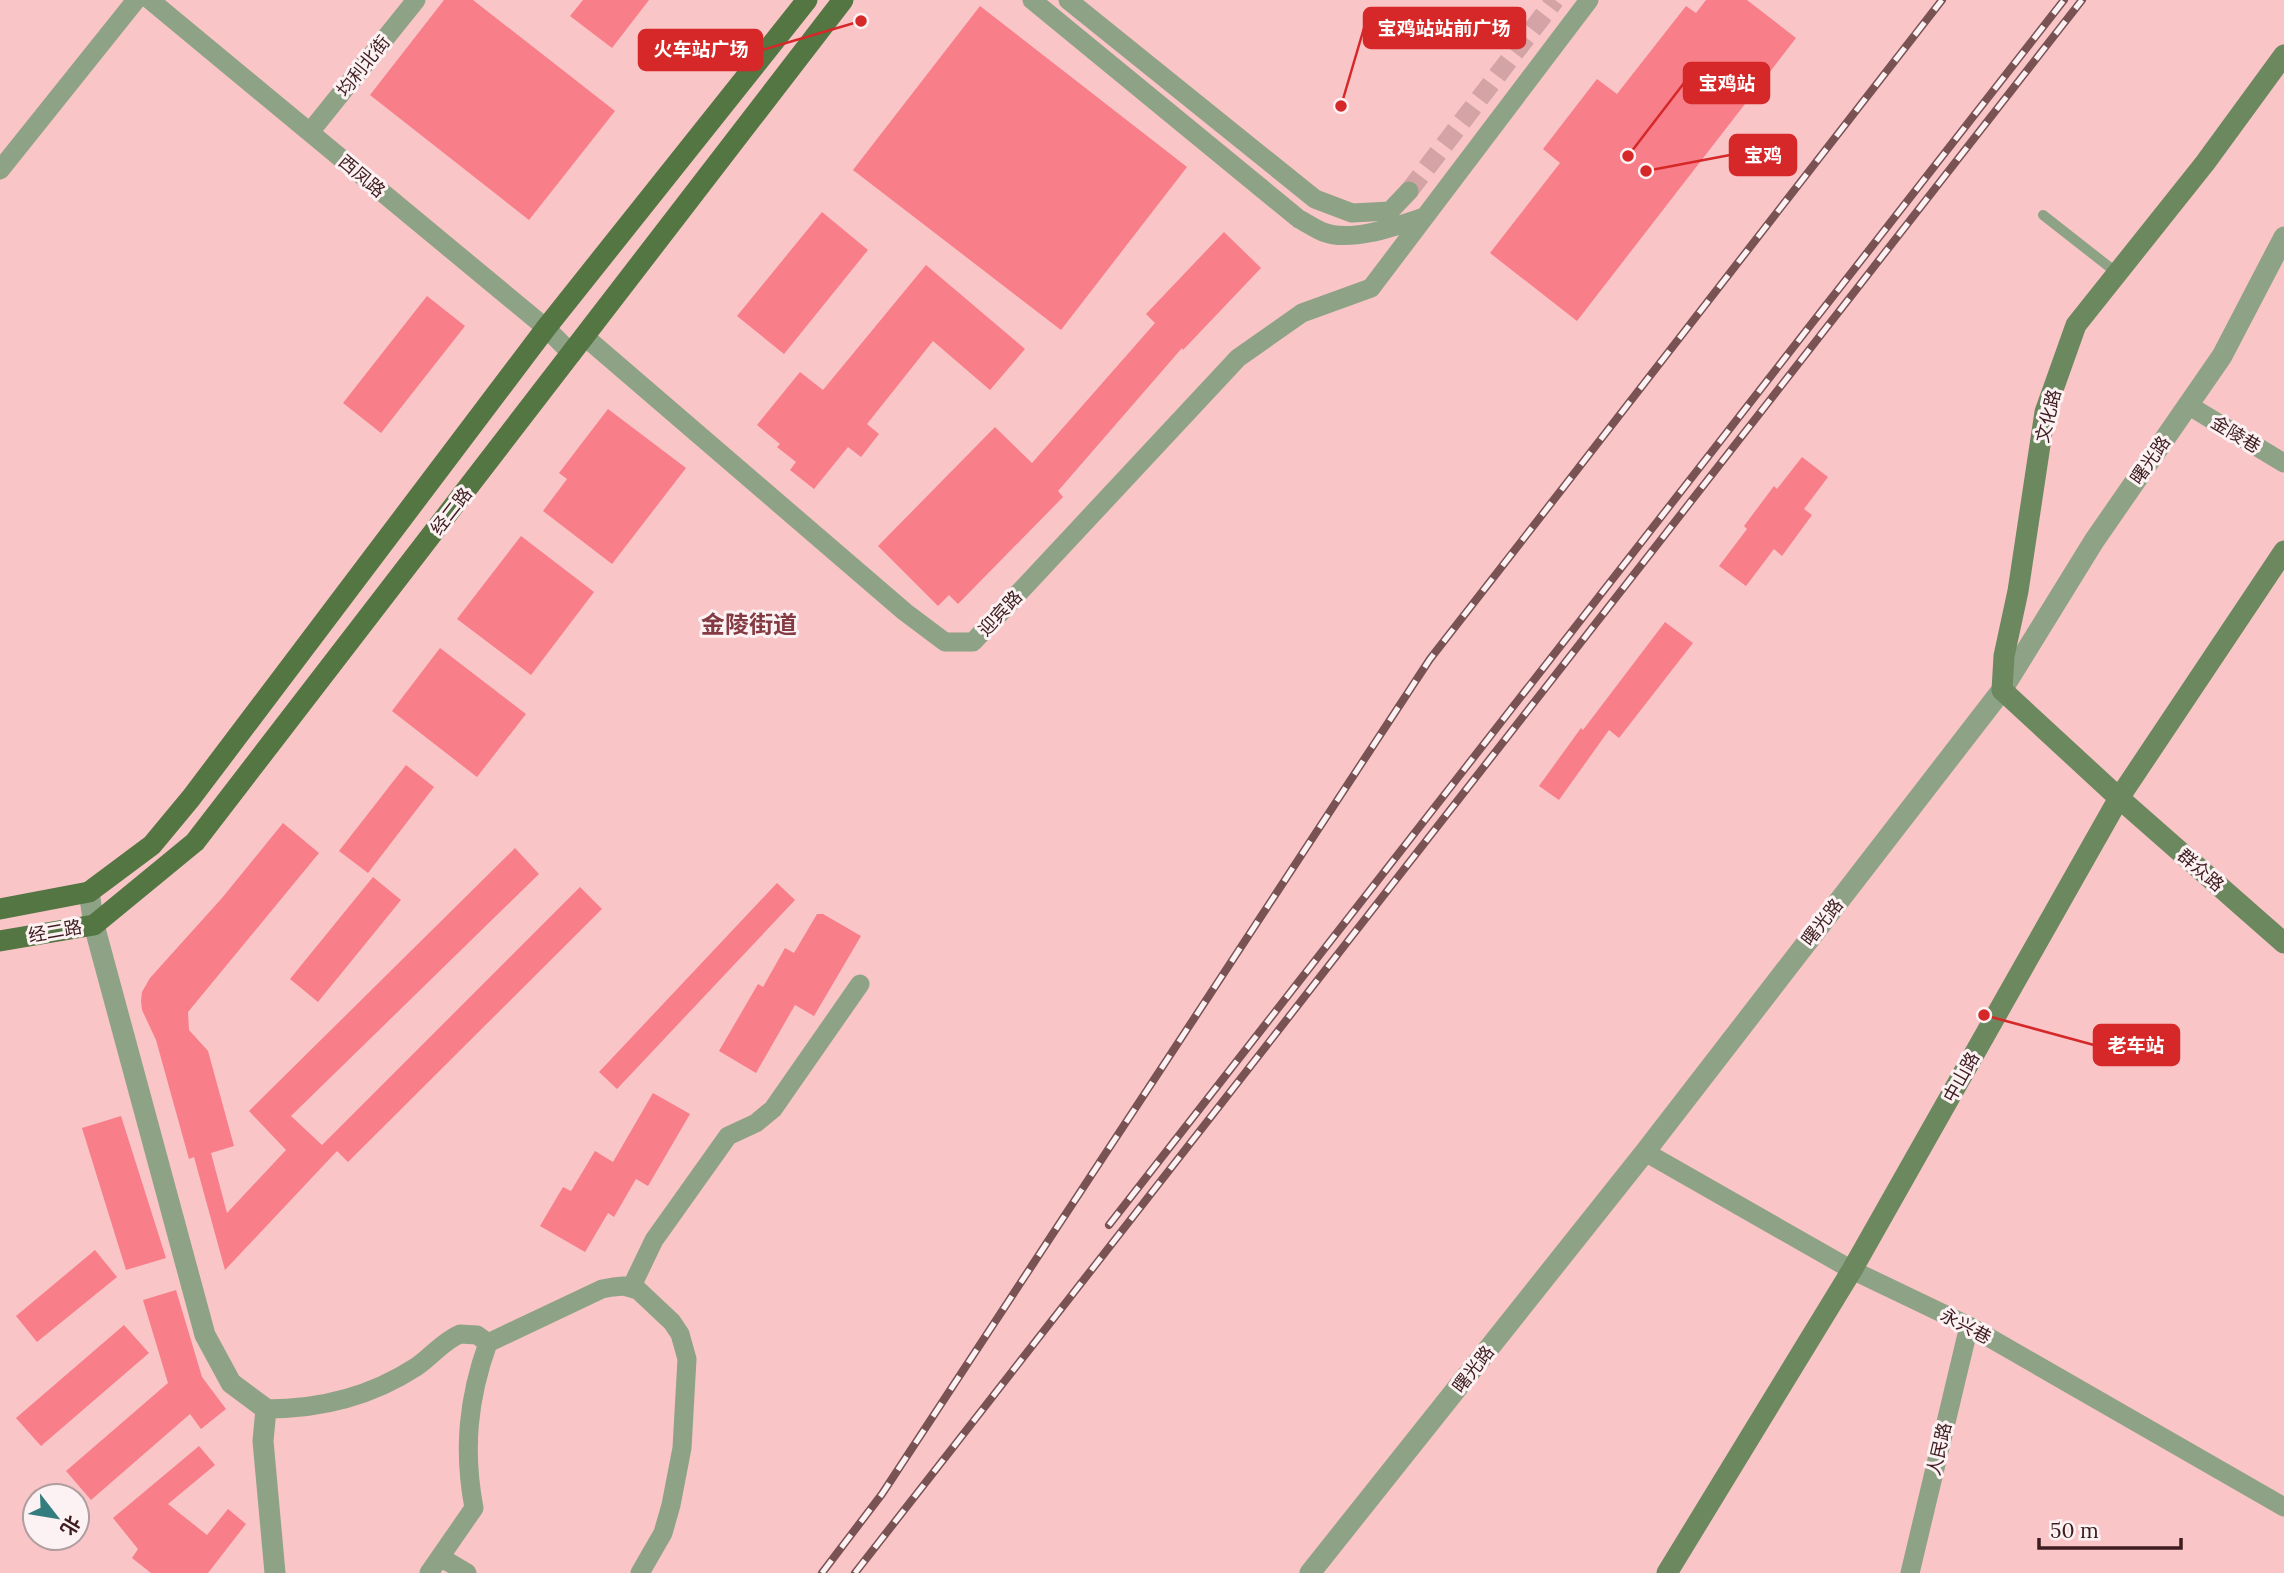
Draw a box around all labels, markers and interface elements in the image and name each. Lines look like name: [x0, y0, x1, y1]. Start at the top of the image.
callout: 宝鸡站站前广场: [1364, 8, 1525, 48]
text: 宝鸡站站前广场: [1377, 16, 1511, 40]
callout: 火车站广场: [639, 30, 762, 70]
street label: 均利北街: [331, 31, 395, 101]
text: 火车站广场: [653, 37, 749, 61]
callout: 宝鸡站: [1684, 63, 1769, 103]
text: 宝鸡站: [1698, 71, 1756, 95]
callout: 宝鸡: [1730, 135, 1796, 175]
text: 宝鸡: [1744, 143, 1782, 167]
street label: 西凤路: [334, 150, 390, 202]
street label: 文化路: [2030, 387, 2066, 445]
street label: 金陵巷: [2207, 410, 2265, 458]
street label: 曙光路: [2125, 431, 2175, 489]
street label: 经二路: [425, 483, 477, 539]
street label: 迎宾路: [973, 585, 1027, 641]
district label: 金陵街道: [701, 609, 797, 640]
street label: 群众路: [2173, 844, 2229, 896]
street label: 曙光路: [1796, 894, 1848, 950]
street label: 经二路: [26, 915, 84, 947]
callout: 老车站: [2094, 1025, 2179, 1065]
text: 老车站: [2107, 1033, 2165, 1057]
street label: 中山路: [1938, 1048, 1984, 1106]
street label: 永兴巷: [1937, 1303, 1995, 1349]
street label: 曙光路: [1447, 1341, 1499, 1397]
street label: 人民路: [1922, 1420, 1956, 1478]
north arrow: [21, 1482, 91, 1552]
scale bar: [2039, 1506, 2181, 1550]
text: 北: [55, 1511, 86, 1540]
text: 50 m: [2050, 1517, 2099, 1544]

